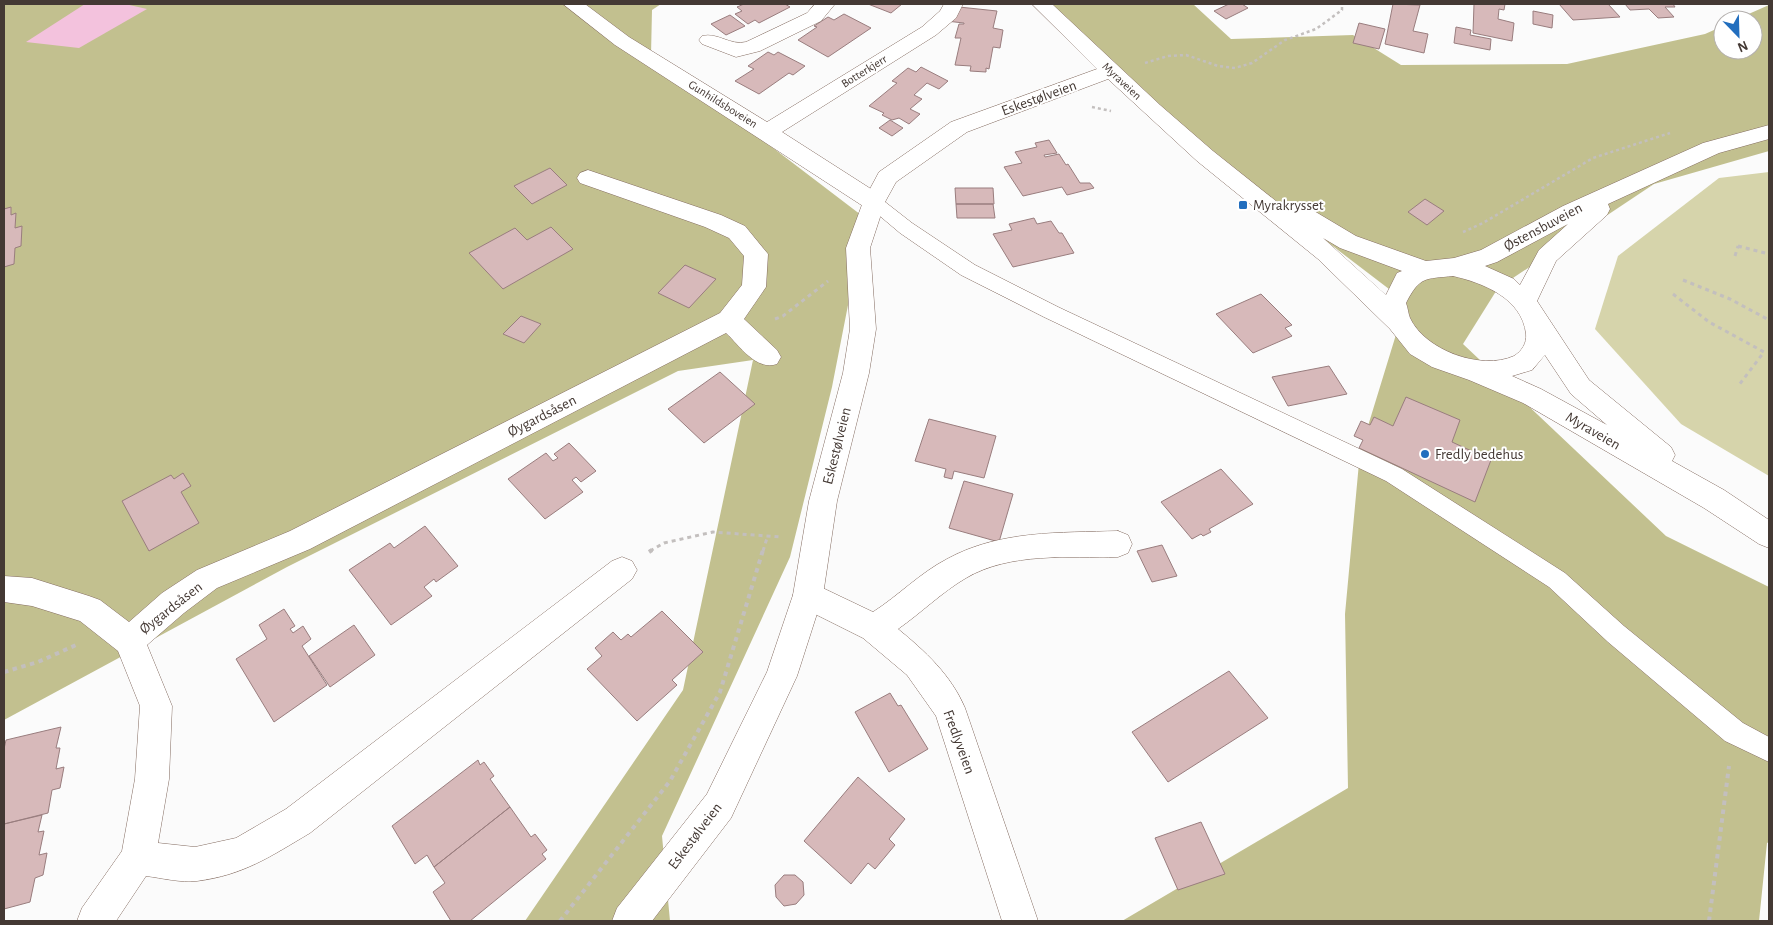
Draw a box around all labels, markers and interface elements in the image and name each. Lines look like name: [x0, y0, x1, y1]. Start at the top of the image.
north arrow: [1713, 10, 1763, 60]
text: N: [1735, 38, 1750, 54]
street label: Botterkjerr: [839, 52, 889, 90]
street label: Myraveien: [1099, 60, 1144, 103]
street label: Eskestølveien: [999, 77, 1079, 119]
street label: Gunhildsboveien: [686, 78, 760, 130]
place label: Myrakrysset: [1253, 198, 1324, 213]
marker: Myrakrysset: [1237, 199, 1249, 211]
street label: Østensbuveien: [1501, 200, 1585, 254]
street label: Øygardsåsen: [505, 392, 579, 440]
street label: Eskestølveien: [820, 406, 854, 486]
street label: Myraveien: [1563, 409, 1623, 453]
place label: Fredly bedehus: [1435, 447, 1523, 462]
marker: Fredly bedehus: [1419, 448, 1431, 460]
street label: Øygardsåsen: [137, 579, 205, 637]
street label: Fredlyveien: [941, 708, 977, 776]
street label: Eskestølveien: [665, 800, 725, 872]

